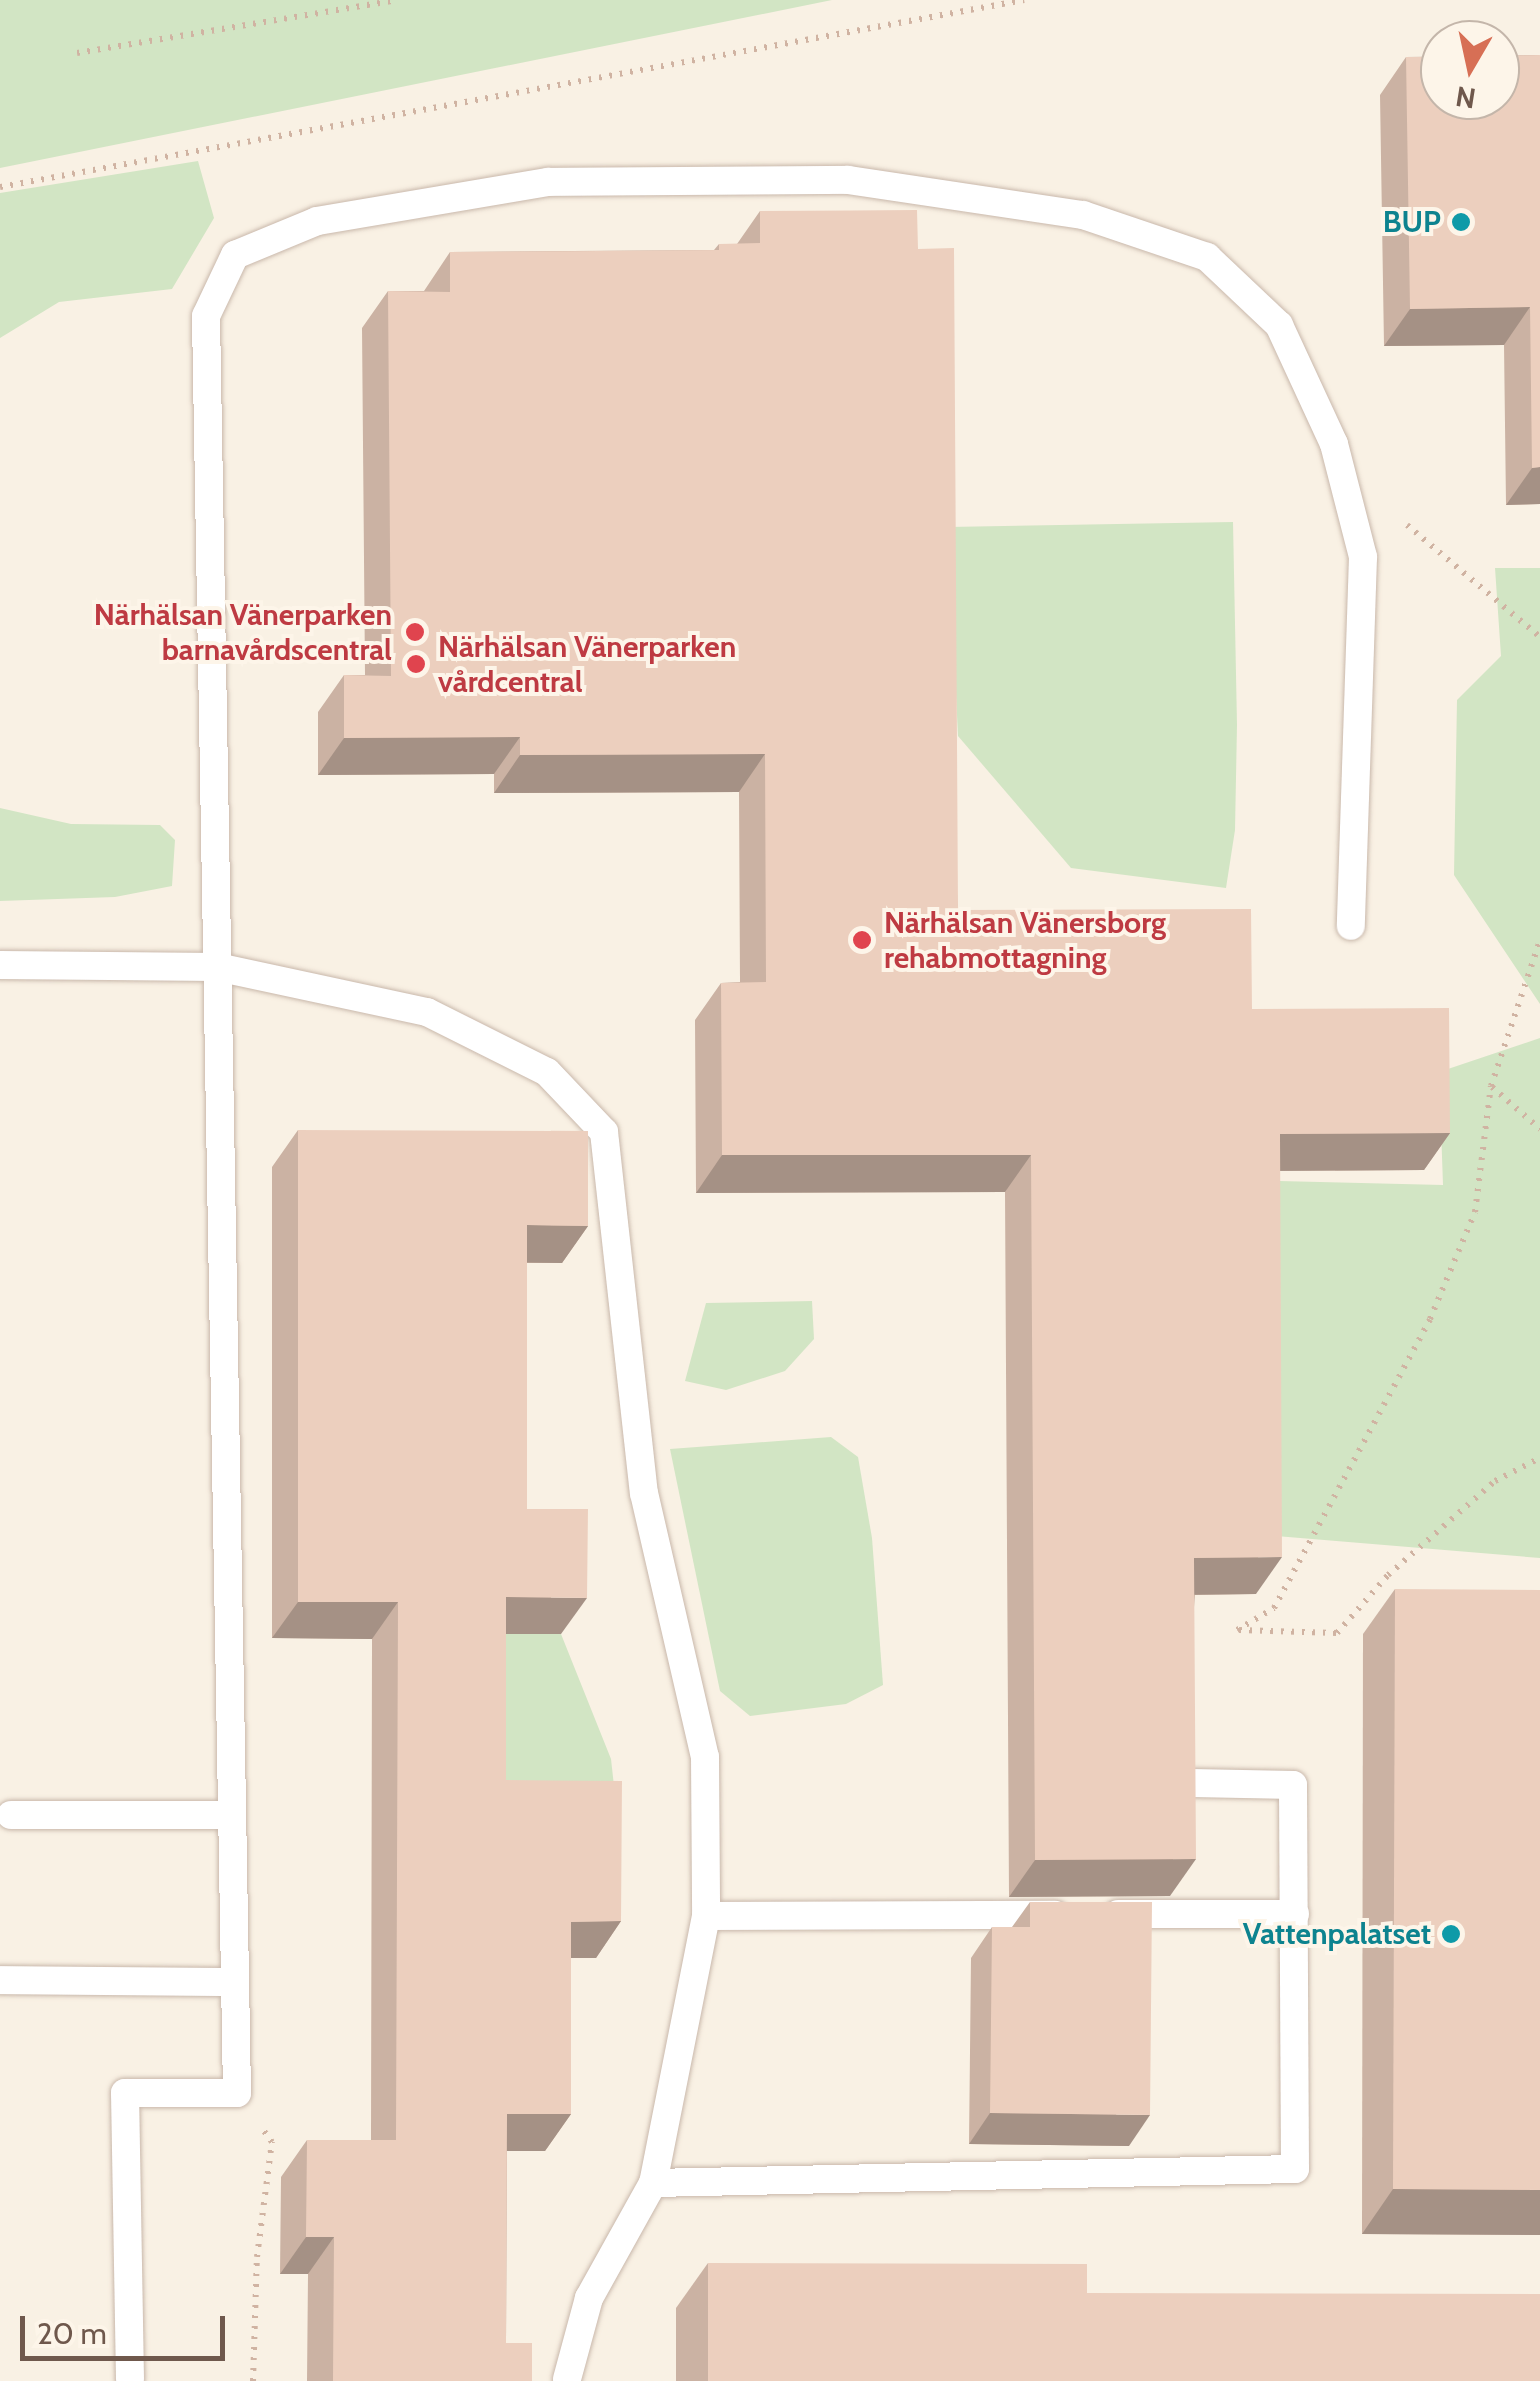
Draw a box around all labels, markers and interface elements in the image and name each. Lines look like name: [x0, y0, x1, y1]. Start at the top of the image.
north arrow: [1420, 20, 1520, 120]
text: N: [1453, 79, 1478, 116]
place label: BUP: [1383, 204, 1441, 240]
marker: BUP: [1450, 211, 1472, 233]
place label: Närhälsan Vänerparken barnavårdscentral: [94, 597, 392, 668]
marker: Närhälsan Vänerparken barnavårdscentral: [402, 619, 428, 645]
place label: Närhälsan Vänerparken vårdcentral: [438, 629, 736, 700]
marker: Närhälsan Vänerparken vårdcentral: [403, 651, 429, 677]
place label: Närhälsan Vänersborg rehabmottagning: [884, 905, 1166, 976]
marker: Närhälsan Vänersborg rehabmottagning: [849, 927, 875, 953]
place label: Vattenpalatset: [1243, 1916, 1431, 1952]
marker: Vattenpalatset: [1440, 1923, 1462, 1945]
scale bar: [25, 2296, 230, 2358]
text: 20 m: [37, 2315, 107, 2352]

